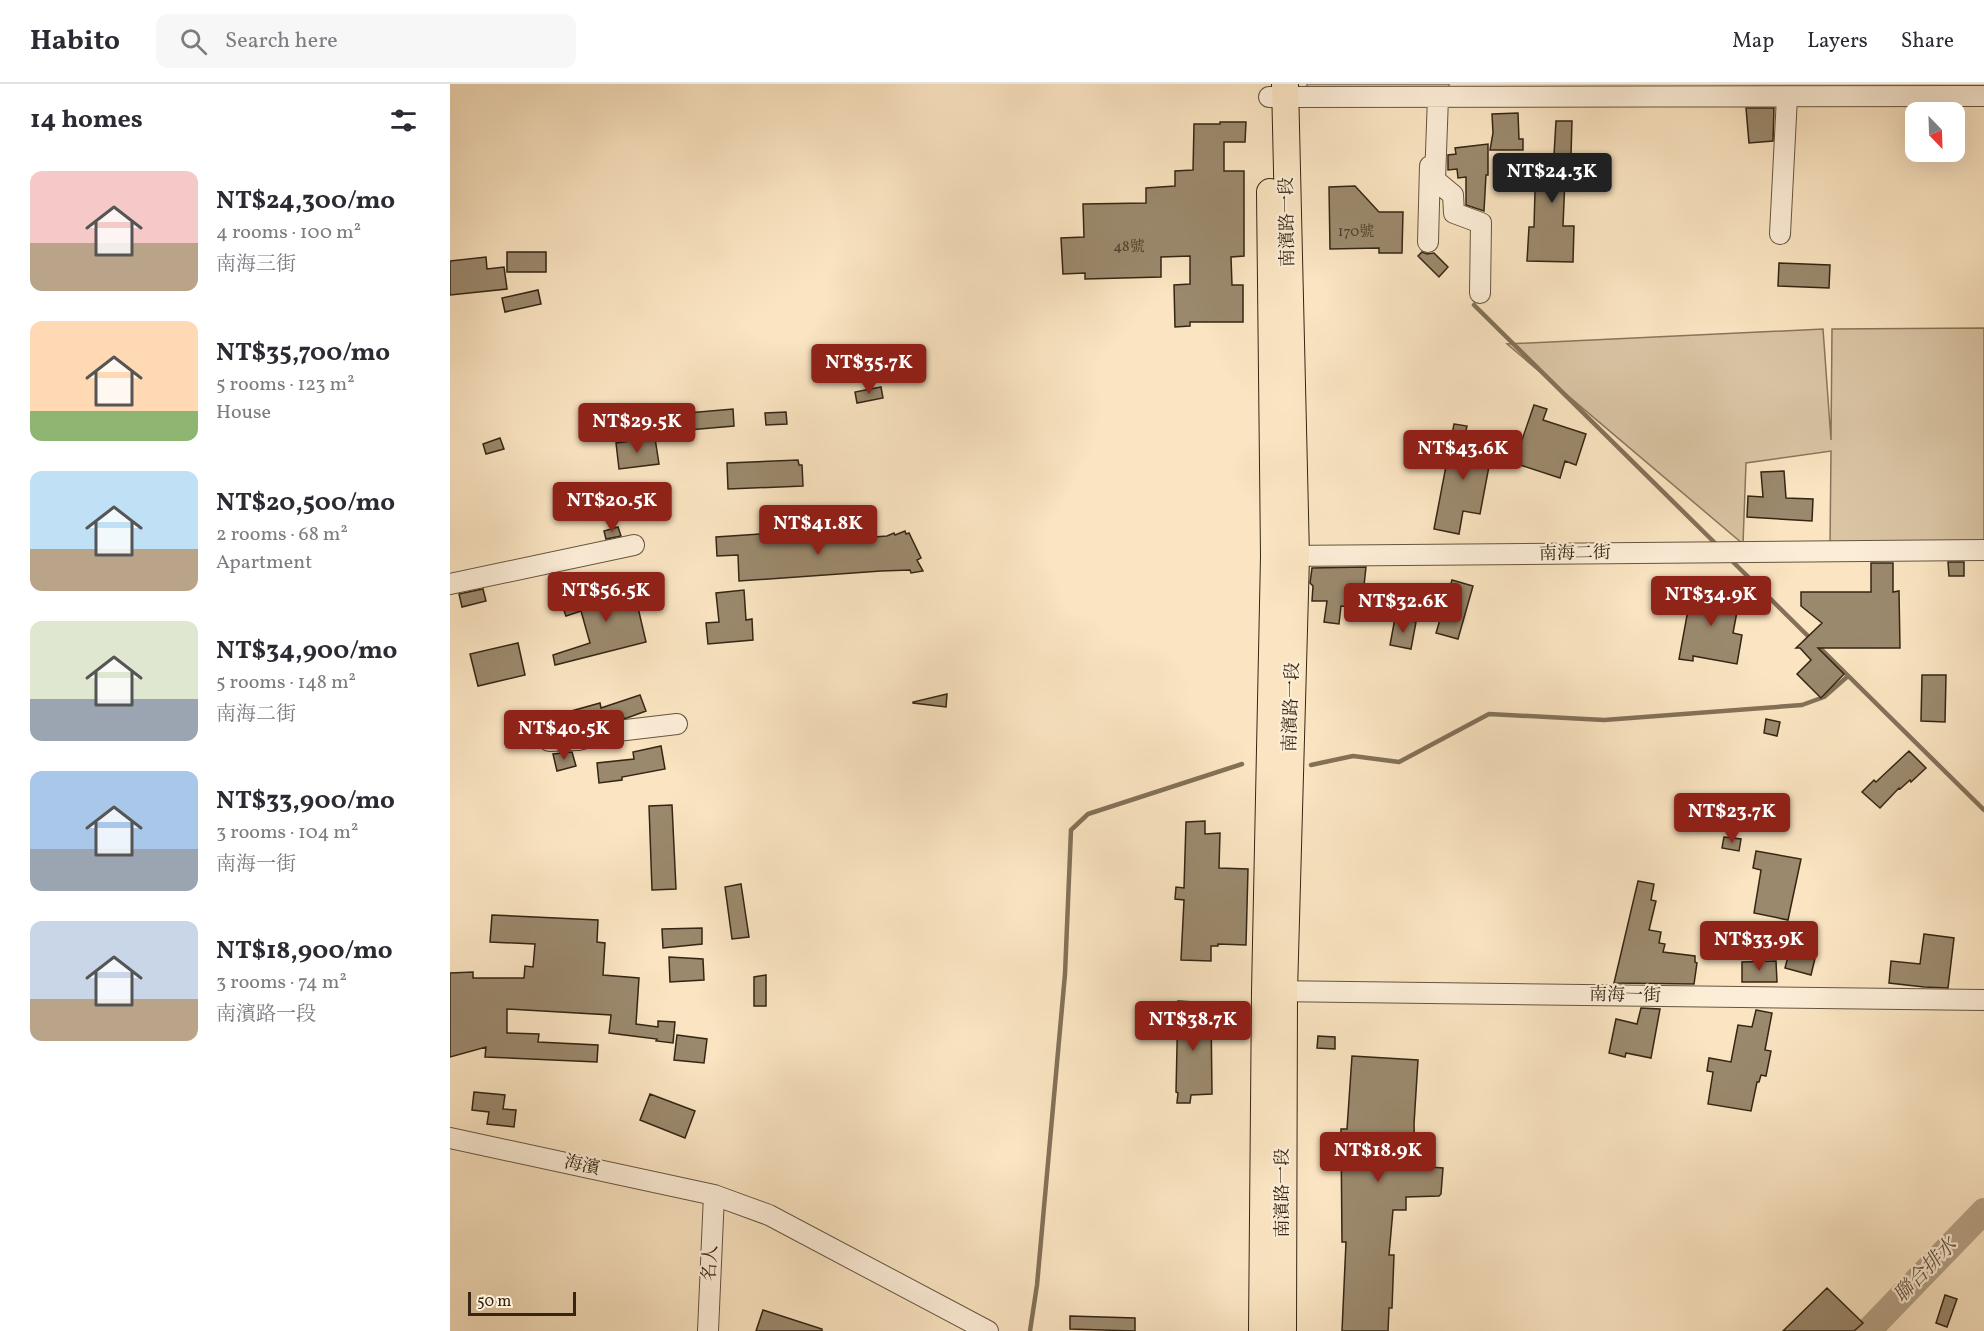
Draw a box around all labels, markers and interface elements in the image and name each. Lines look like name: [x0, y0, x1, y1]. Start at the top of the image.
search box: [156, 14, 576, 68]
text: Habito: [30, 22, 120, 61]
icon: search: [177, 25, 210, 58]
text: Search here: [225, 26, 338, 57]
text: Map: [1732, 27, 1774, 56]
text: Layers: [1807, 27, 1868, 56]
text: Share: [1901, 27, 1954, 56]
text: 14 homes: [30, 102, 143, 138]
north arrow: [1905, 102, 1965, 162]
map controls: [1905, 102, 1965, 162]
icon: filters: [387, 104, 420, 137]
pin: NT$24.3K: [1490, 153, 1614, 204]
text: NT$24.3K: [1507, 158, 1597, 186]
street label: 南濱路一段: [1275, 177, 1301, 267]
text: NT$24,300/mo: [216, 183, 395, 219]
icon: home: [78, 195, 150, 267]
text: 4 rooms · 100 m²: [216, 219, 361, 247]
house number: 170號: [1338, 222, 1374, 243]
house number: 48號: [1113, 237, 1145, 258]
text: 南海三街: [216, 251, 296, 279]
text: NT$35,700/mo: [216, 335, 390, 371]
pin: NT$35.7K: [807, 344, 931, 395]
icon: home: [78, 345, 150, 417]
text: NT$35.7K: [825, 349, 913, 377]
text: 5 rooms · 123 m²: [216, 371, 355, 399]
text: House: [216, 399, 271, 427]
pin: NT$29.5K: [575, 403, 699, 454]
text: NT$29.5K: [592, 408, 682, 436]
pin: NT$43.6K: [1401, 430, 1525, 481]
text: NT$43.6K: [1417, 435, 1509, 463]
pin: NT$20.5K: [550, 482, 674, 533]
text: NT$20,500/mo: [216, 485, 395, 521]
text: NT$20.5K: [567, 487, 657, 515]
icon: home: [78, 495, 150, 567]
pin: NT$41.8K: [756, 505, 880, 556]
text: NT$41.8K: [773, 510, 863, 538]
text: 2 rooms · 68 m²: [216, 521, 348, 549]
street label: 南海二街: [1539, 541, 1611, 567]
text: Apartment: [216, 549, 312, 577]
pin: NT$56.5K: [544, 572, 668, 623]
pin: NT$34.9K: [1649, 576, 1773, 627]
text: NT$56.5K: [562, 577, 650, 605]
text: NT$34.9K: [1665, 581, 1757, 609]
pin: NT$32.6K: [1341, 583, 1465, 634]
text: NT$32.6K: [1358, 588, 1448, 616]
text: NT$34,900/mo: [216, 633, 397, 669]
icon: home: [78, 645, 150, 717]
street label: 南濱路一段: [1278, 662, 1306, 752]
text: 5 rooms · 148 m²: [216, 669, 356, 697]
text: 南海二街: [216, 701, 296, 729]
pin: NT$40.5K: [502, 710, 626, 761]
text: NT$40.5K: [518, 715, 610, 743]
text: NT$33,900/mo: [216, 783, 395, 819]
pin: NT$23.7K: [1670, 793, 1794, 844]
icon: home: [78, 795, 150, 867]
text: NT$23.7K: [1688, 798, 1776, 826]
text: 3 rooms · 104 m²: [216, 819, 358, 847]
text: 南海一街: [216, 851, 296, 879]
pin: NT$33.9K: [1697, 921, 1821, 972]
text: NT$33.9K: [1714, 926, 1804, 954]
text: NT$18,900/mo: [216, 933, 393, 969]
icon: home: [78, 945, 150, 1017]
text: 3 rooms · 74 m²: [216, 969, 347, 997]
street label: 南海一街: [1589, 983, 1661, 1009]
text: 南濱路一段: [216, 1001, 316, 1029]
pin: NT$38.7K: [1131, 1001, 1255, 1052]
text: NT$38.7K: [1149, 1006, 1237, 1034]
pin: NT$18.9K: [1316, 1132, 1440, 1183]
text: NT$18.9K: [1334, 1137, 1422, 1165]
street label: 南濱路一段: [1271, 1148, 1296, 1238]
street label: 海濱: [562, 1150, 602, 1182]
water label: 聯合排水: [1888, 1231, 1965, 1309]
street label: 名人: [698, 1244, 724, 1282]
scale bar: [468, 1289, 576, 1316]
text: 50 m: [477, 1291, 511, 1313]

